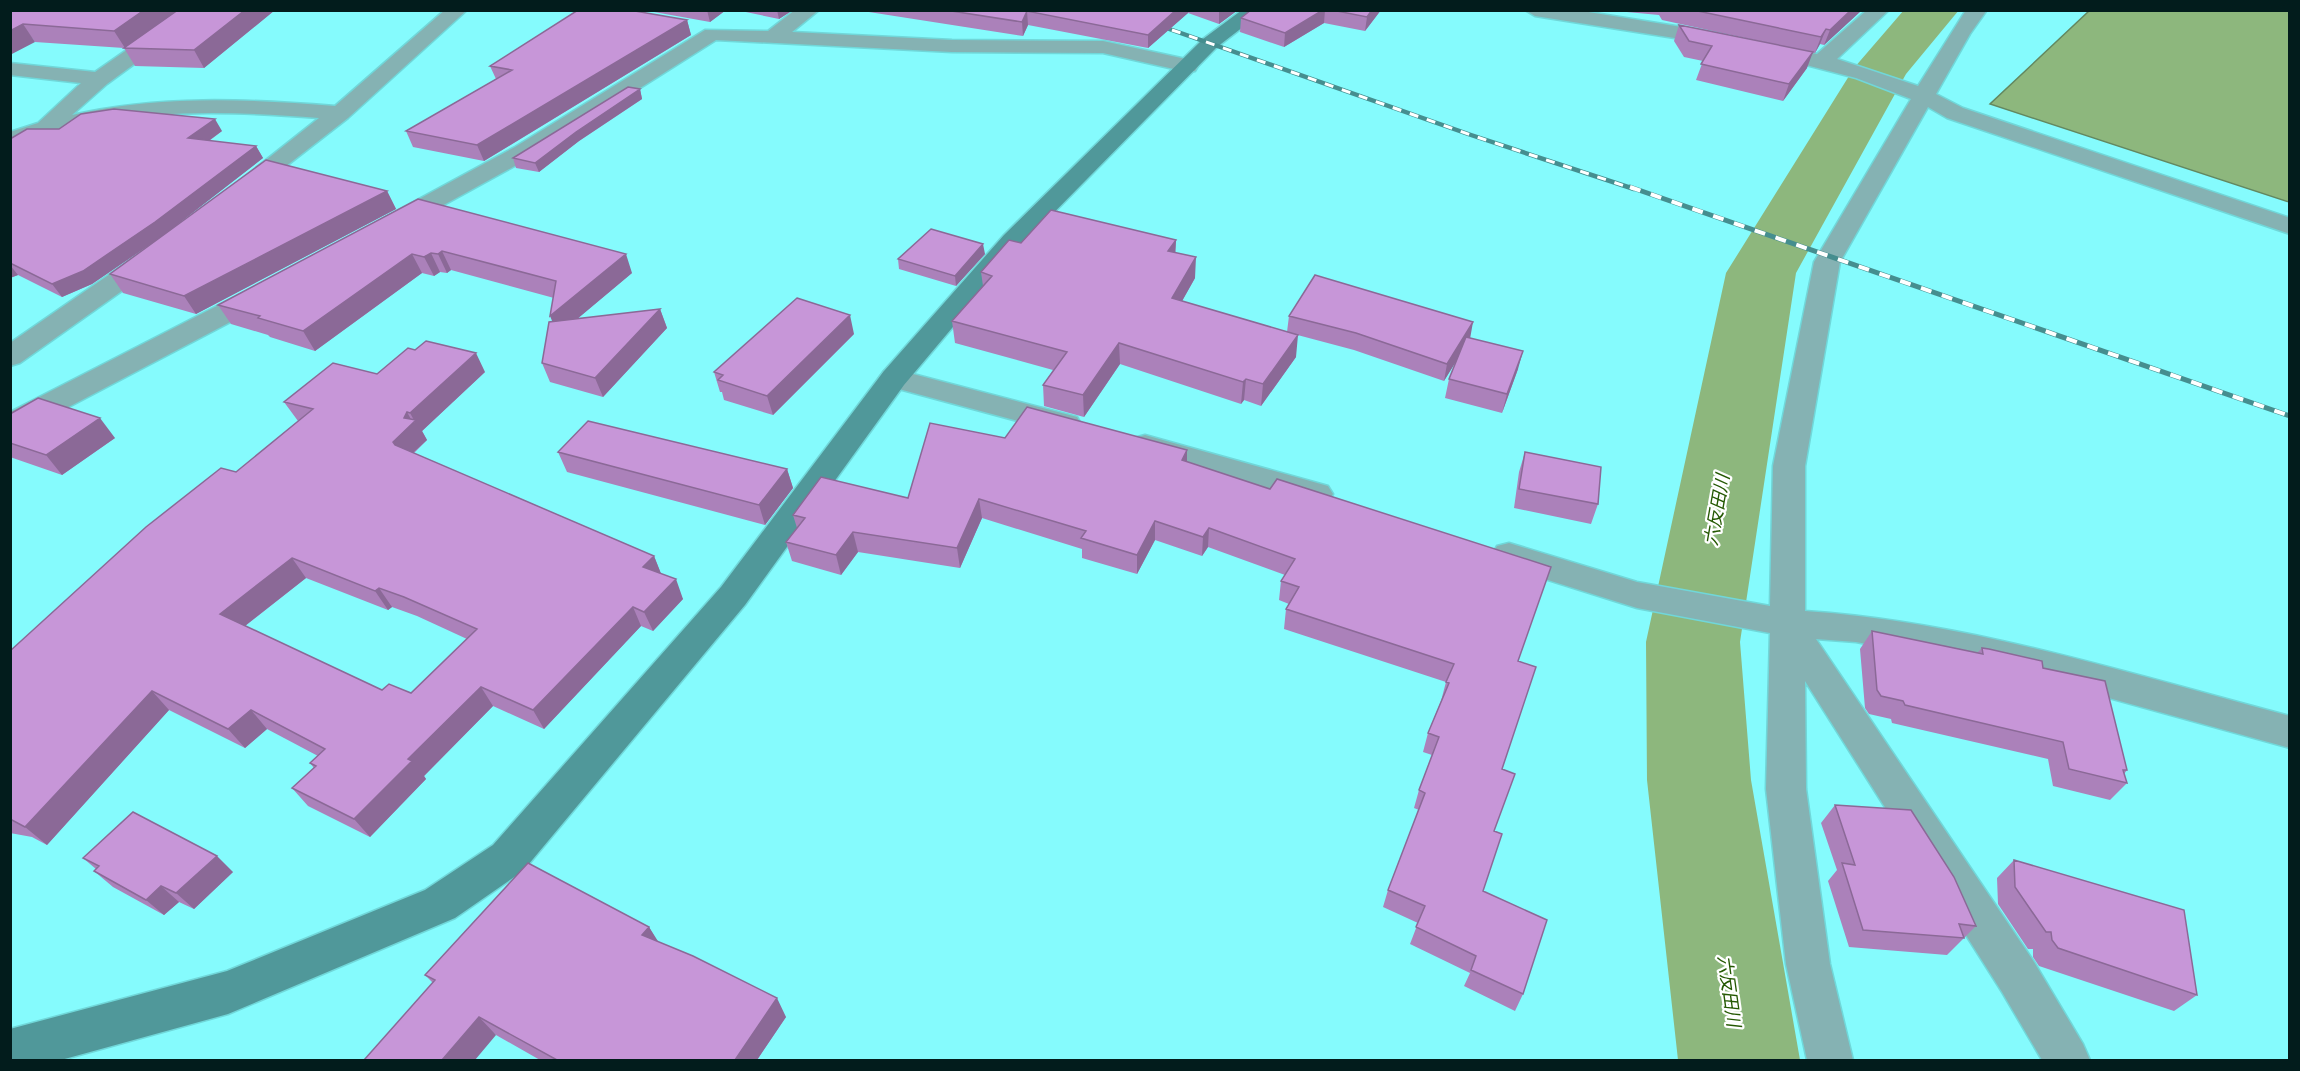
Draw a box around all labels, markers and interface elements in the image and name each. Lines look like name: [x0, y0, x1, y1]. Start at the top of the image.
water label: 六反田川: [1700, 471, 1733, 547]
water label: 六反田川: [1714, 954, 1745, 1030]

